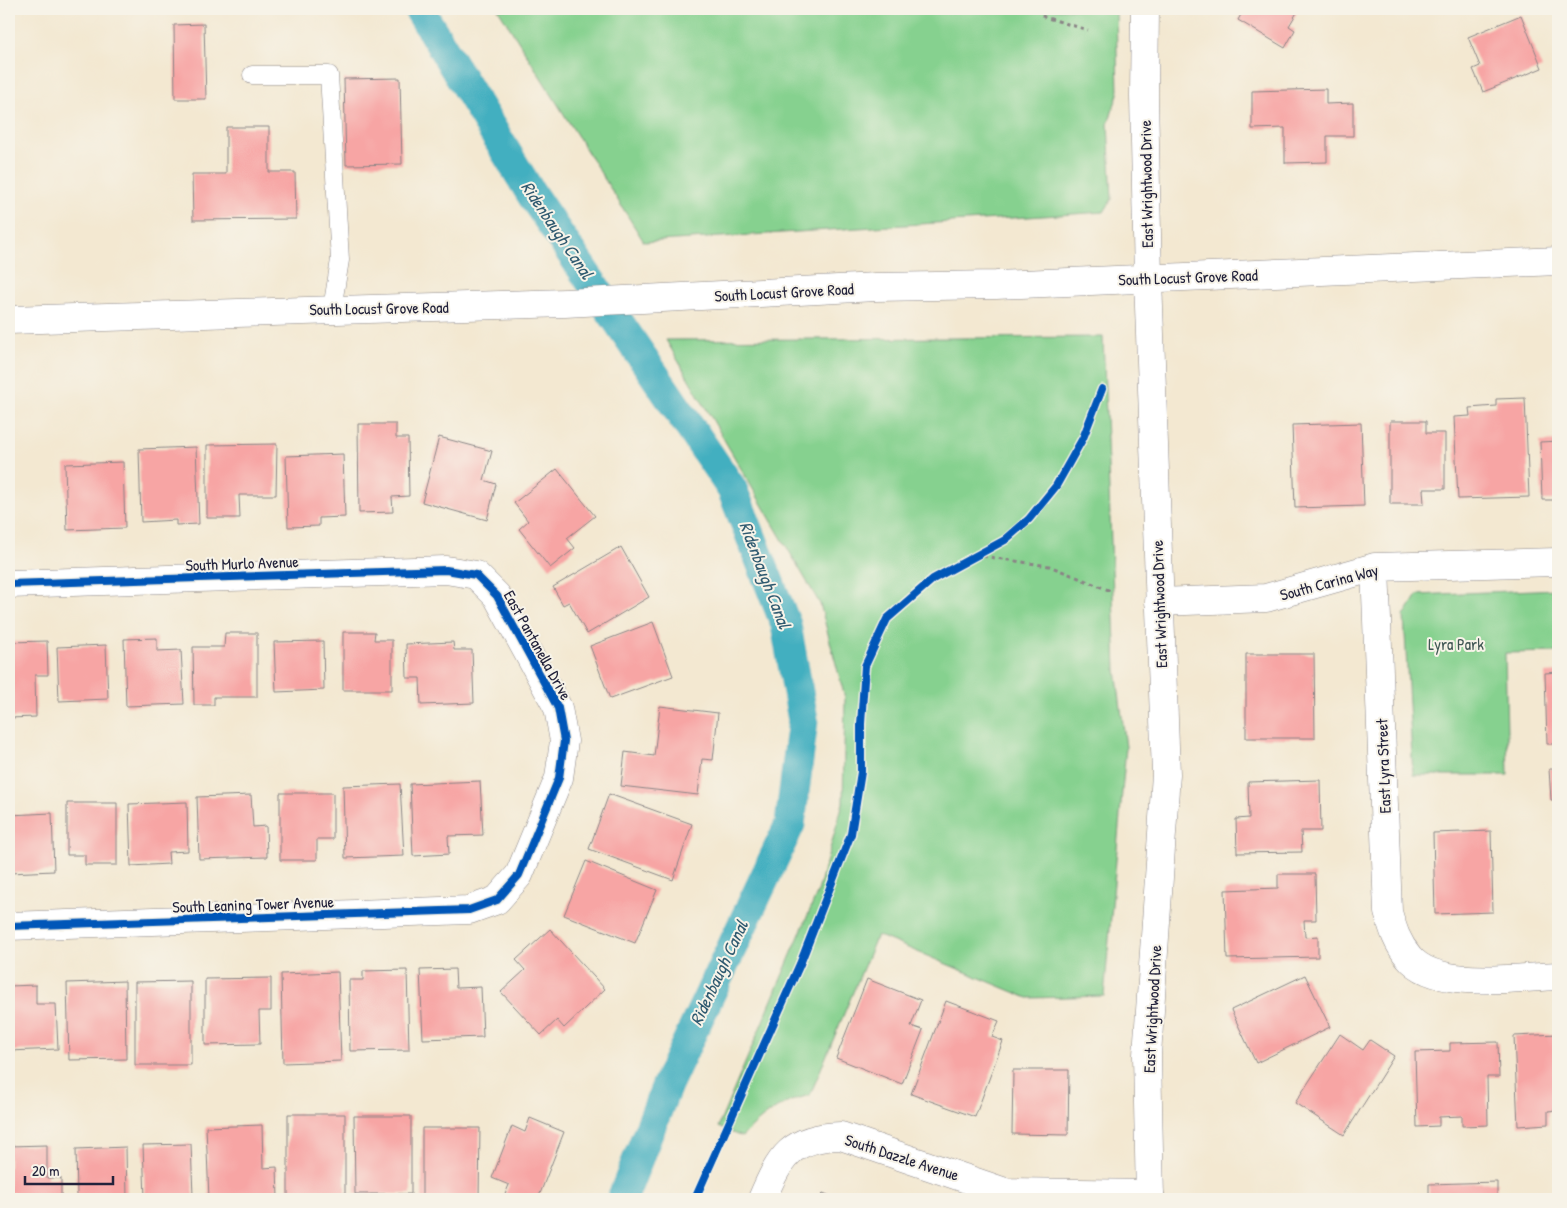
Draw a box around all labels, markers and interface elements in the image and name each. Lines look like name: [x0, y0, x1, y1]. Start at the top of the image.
street label: East Wrightwood Drive: [1134, 119, 1158, 248]
water label: Ridenbaugh Canal: [516, 176, 600, 284]
street label: South Locust Grove Road: [1118, 264, 1258, 290]
street label: South Locust Grove Road: [714, 277, 854, 307]
street label: South Locust Grove Road: [309, 296, 449, 320]
water label: Ridenbaugh Canal: [734, 518, 798, 633]
street label: East Wrightwood Drive: [1146, 539, 1172, 668]
street label: South Murlo Avenue: [185, 550, 300, 576]
street label: South Carina Way: [1277, 558, 1381, 606]
street label: East Pantanella Drive: [499, 586, 578, 704]
park label: Lyra Park: [1428, 633, 1484, 655]
street label: East Lyra Street: [1370, 718, 1396, 814]
street label: South Leaning Tower Avenue: [172, 890, 335, 918]
water label: Ridenbaugh Canal: [683, 915, 754, 1029]
street label: East Wrightwood Drive: [1138, 944, 1166, 1073]
street label: South Dazzle Avenue: [842, 1128, 962, 1186]
scale bar: [25, 1153, 112, 1185]
text: 20 m: [32, 1160, 59, 1181]

